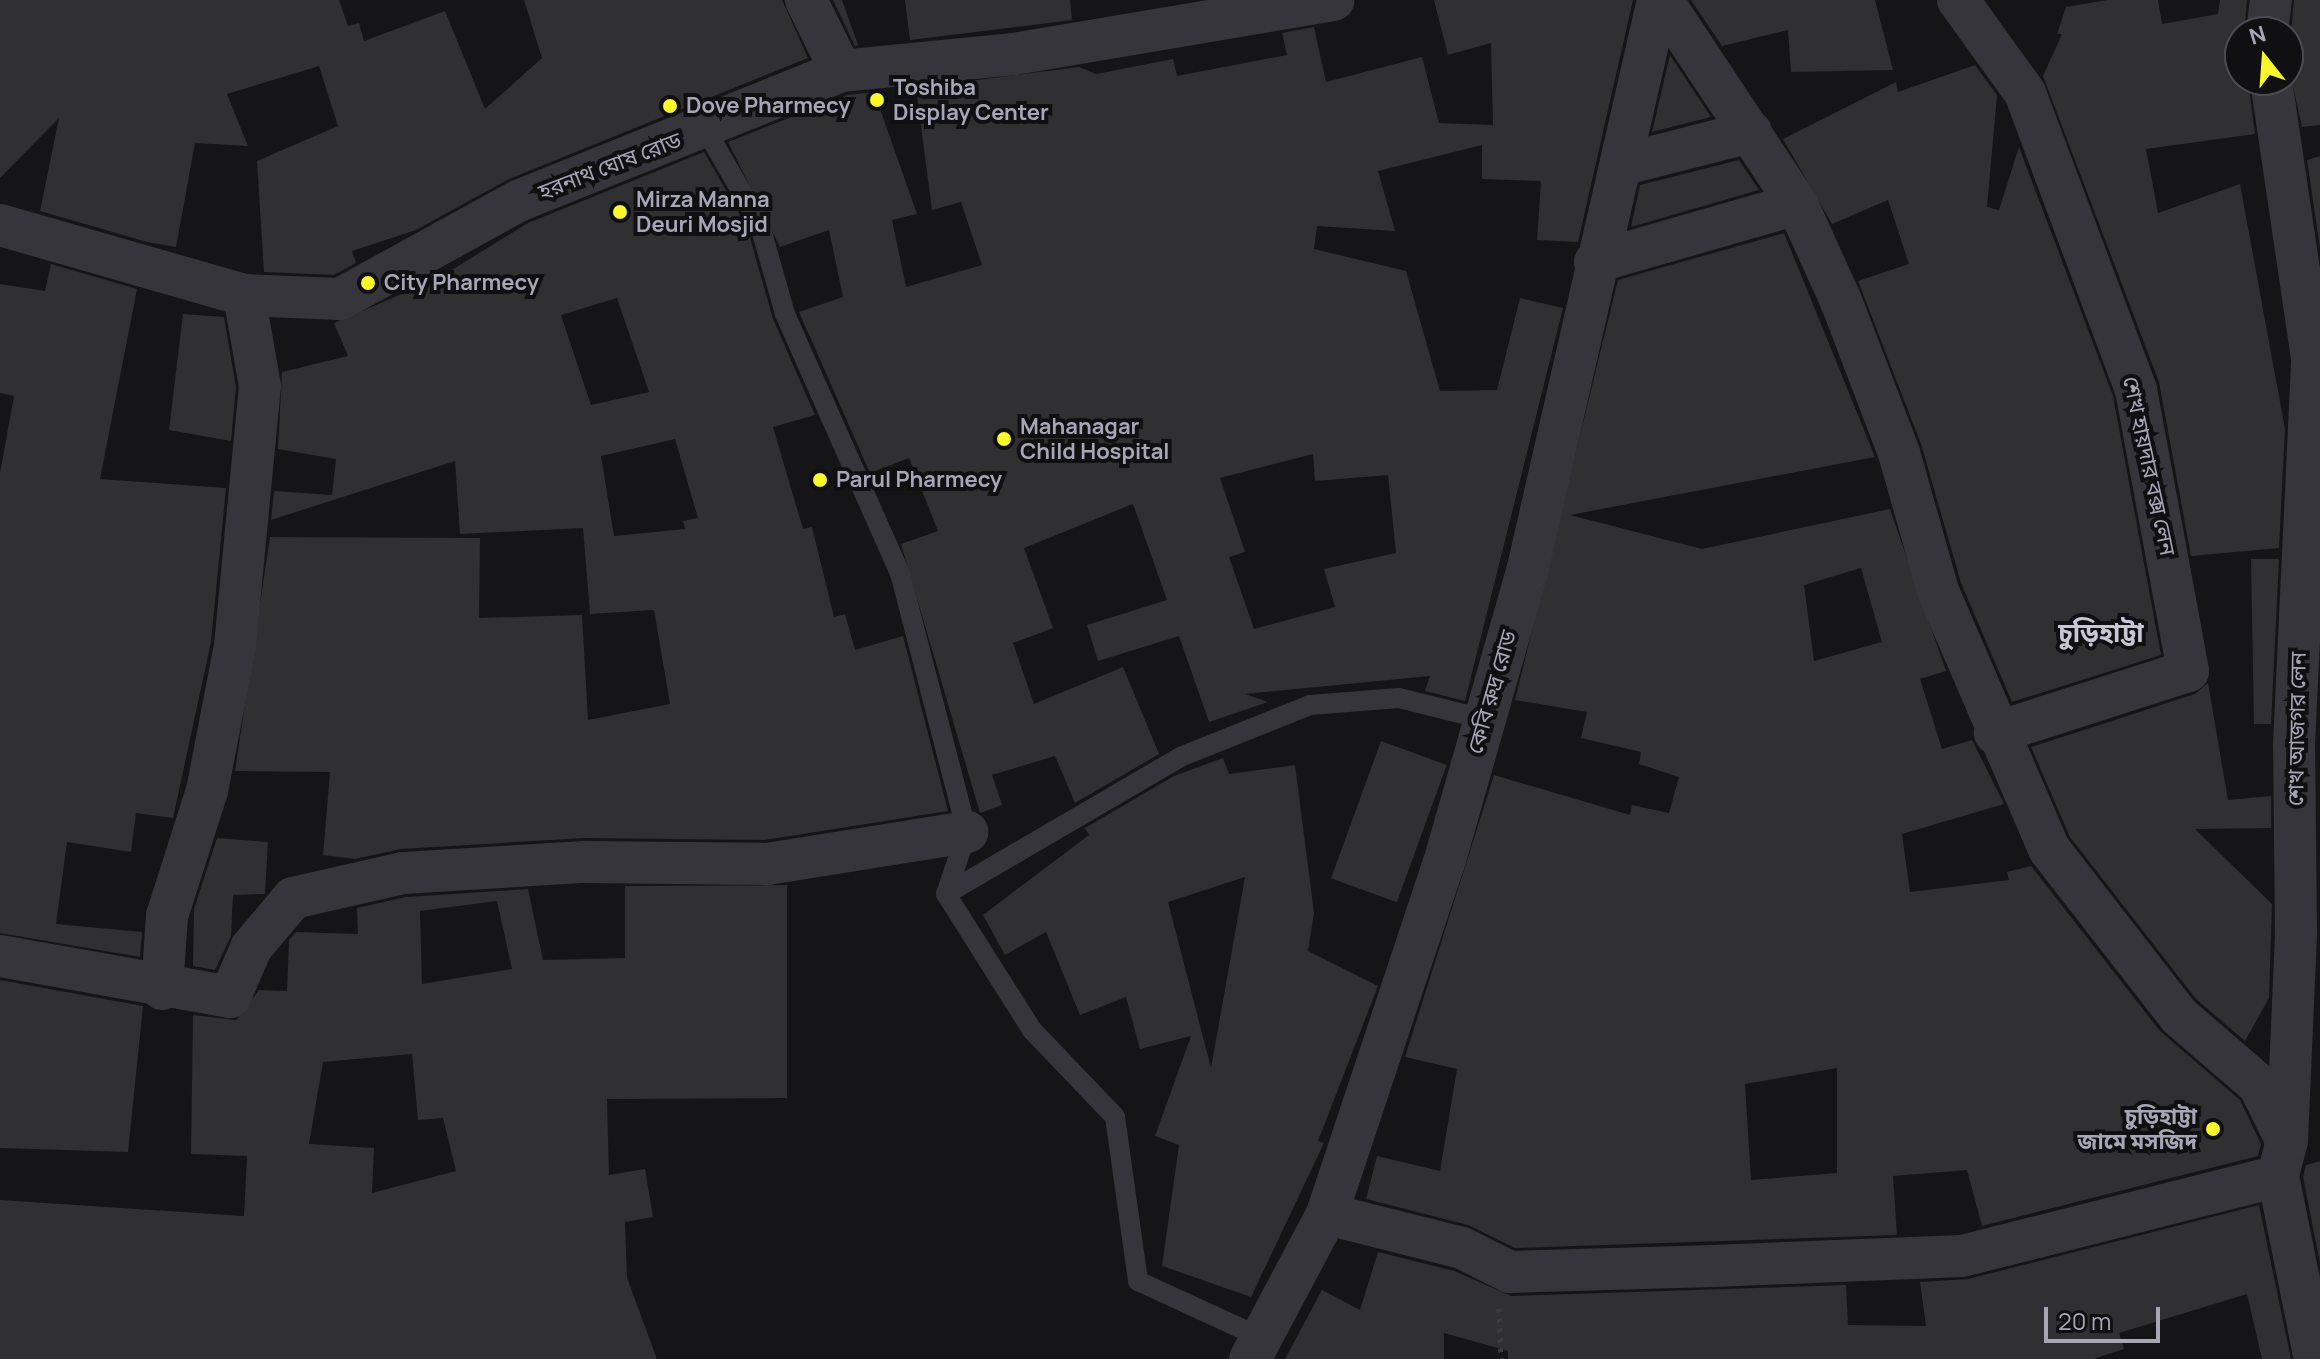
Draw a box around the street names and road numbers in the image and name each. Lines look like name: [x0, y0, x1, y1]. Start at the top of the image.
street label: হরনাথ ঘোষ রোড: [535, 127, 685, 205]
street label: শেখ হায়দার বক্স লেন: [2117, 374, 2181, 558]
street label: কেবি রুদ্র রোড: [1462, 627, 1522, 757]
street label: শেখ আজগর লেন: [2282, 652, 2312, 806]

